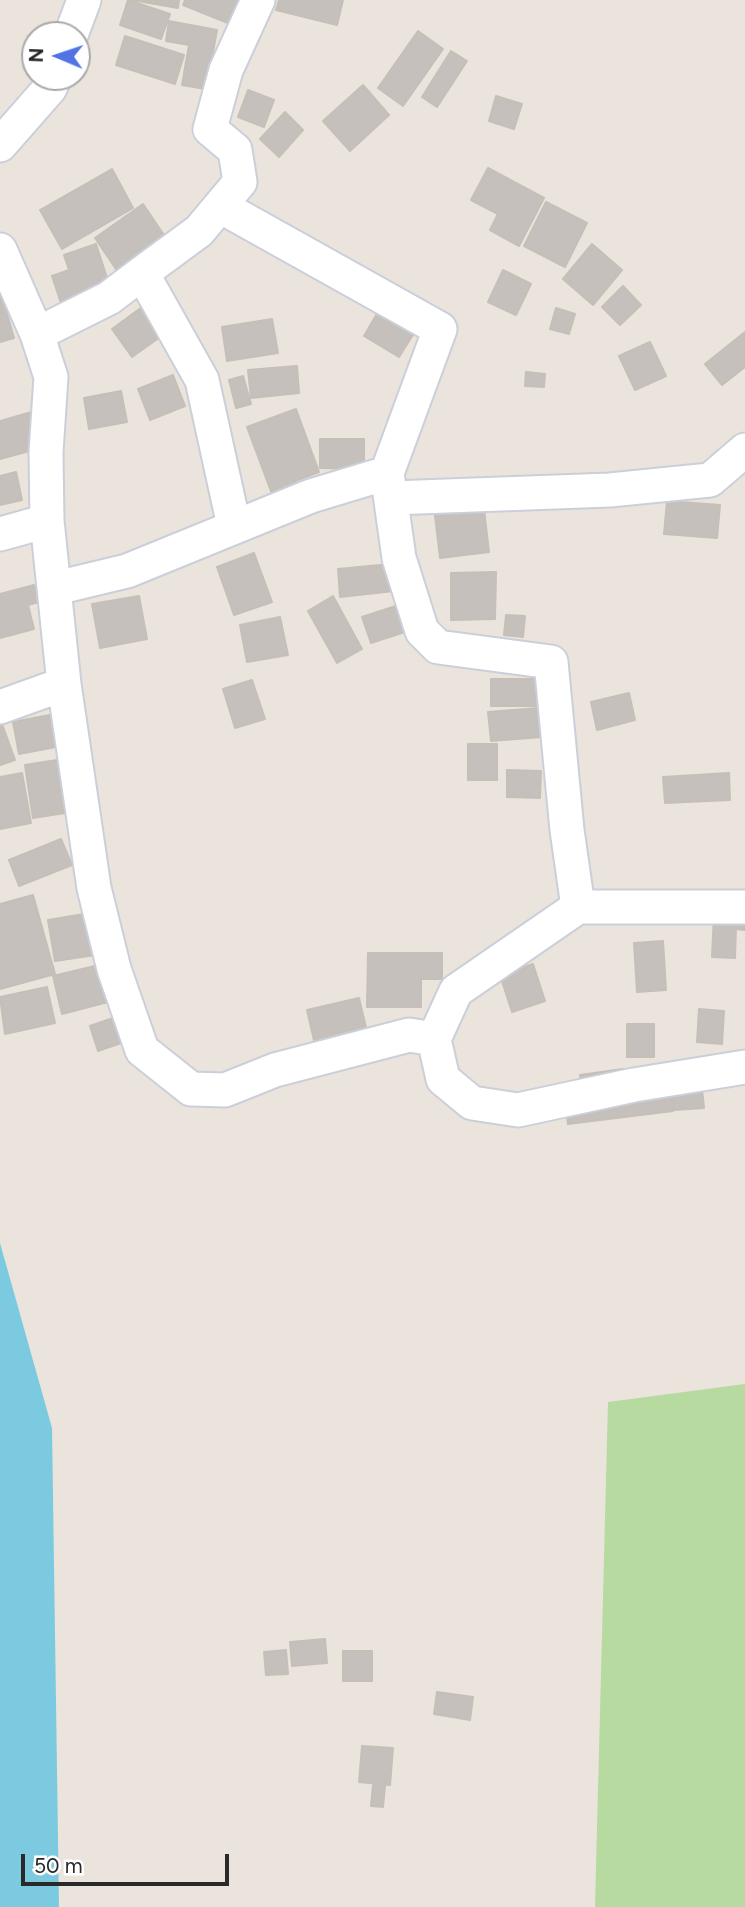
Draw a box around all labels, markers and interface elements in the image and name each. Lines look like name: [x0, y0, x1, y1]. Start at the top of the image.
north arrow: [21, 21, 91, 91]
text: N: [25, 48, 48, 63]
scale bar: [24, 1840, 233, 1884]
text: 50 m: [34, 1853, 83, 1878]

